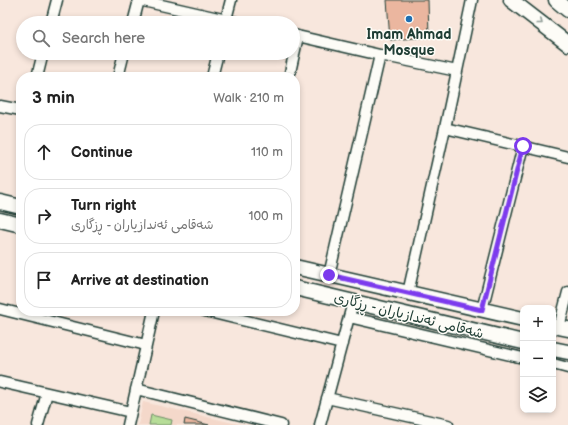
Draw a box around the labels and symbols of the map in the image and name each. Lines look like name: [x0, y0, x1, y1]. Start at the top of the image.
marker: Imam Ahmad Mosque: [404, 14, 414, 24]
one-way arrow: [535, 18, 542, 25]
place label: Imam Ahmad Mosque: [367, 26, 451, 59]
route start: [514, 137, 532, 155]
route end: [320, 266, 338, 284]
street label: شەقامی ئەندازیاران - ڕزگاری: [331, 289, 485, 346]

